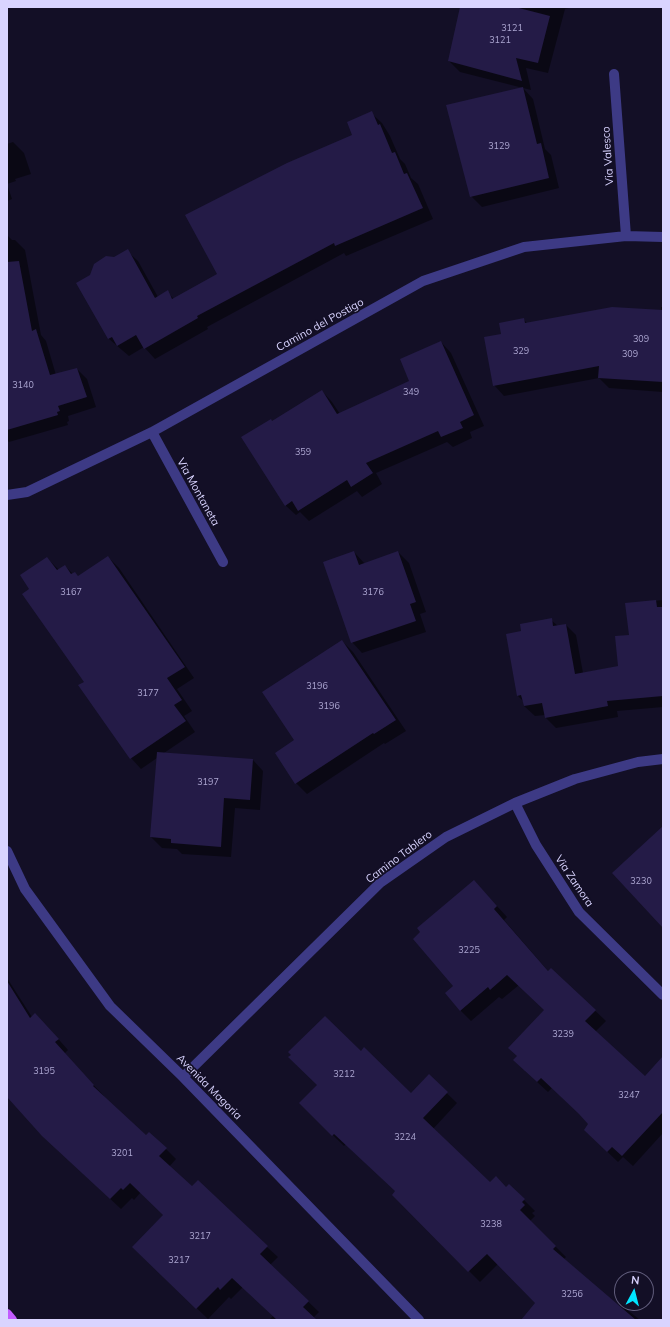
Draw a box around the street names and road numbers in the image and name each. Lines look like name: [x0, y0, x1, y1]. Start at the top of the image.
street label: Via Valesco: [599, 126, 617, 186]
street label: Camino del Postigo: [274, 296, 366, 354]
street label: Via Montaneta: [174, 456, 222, 528]
street label: Camino Tablero: [363, 828, 435, 886]
street label: Via Zamora: [552, 853, 596, 909]
street label: Avenida Magoria: [174, 1052, 244, 1122]

